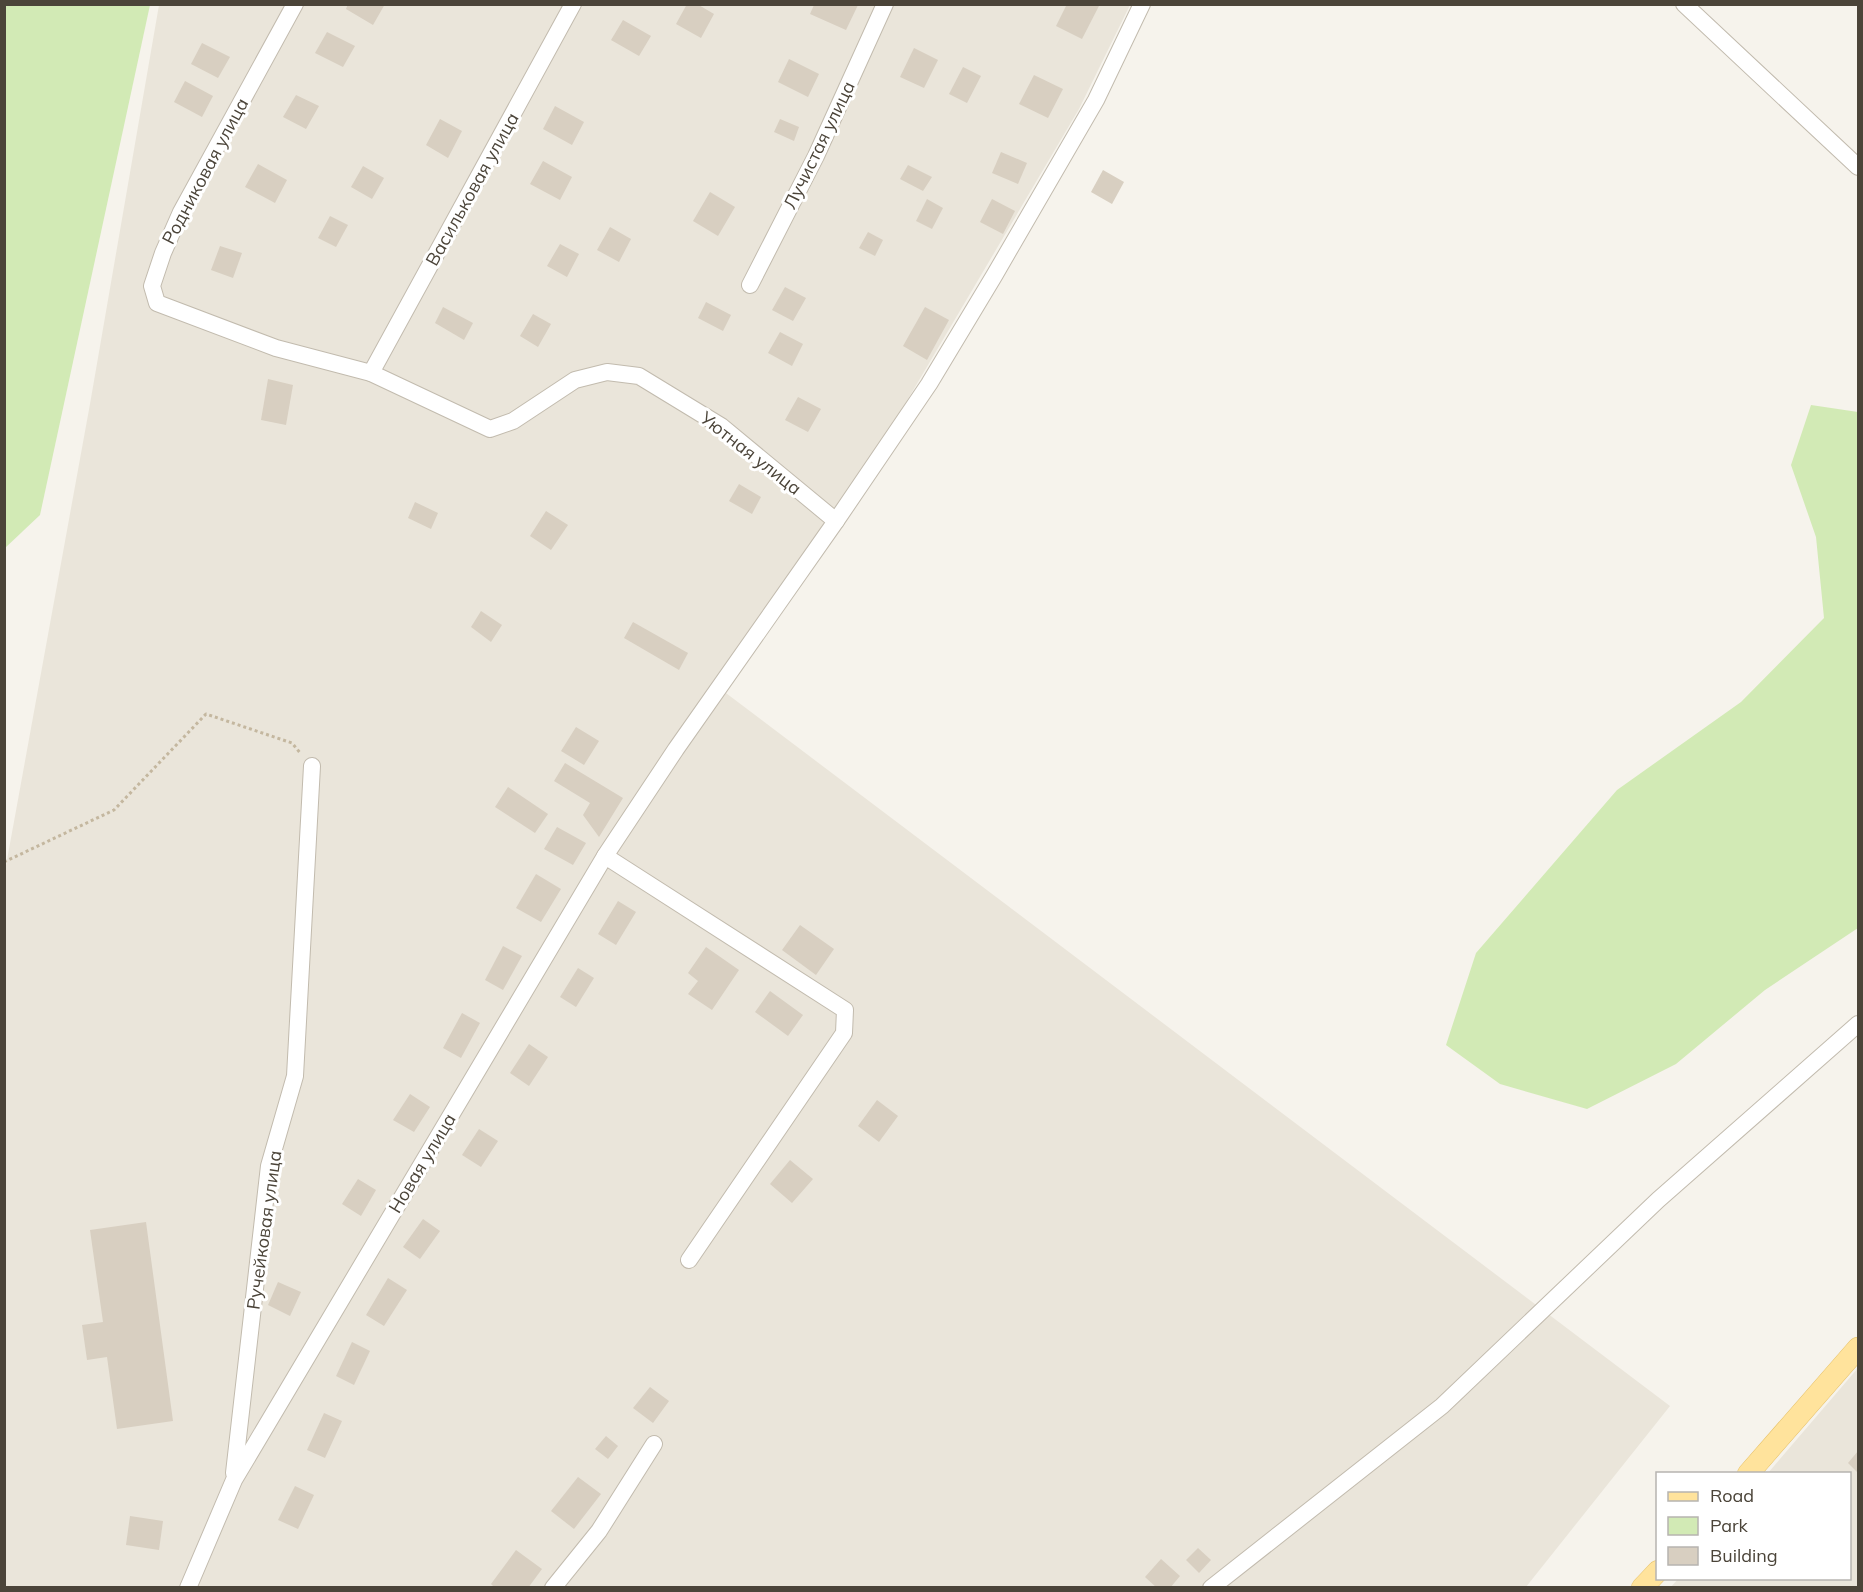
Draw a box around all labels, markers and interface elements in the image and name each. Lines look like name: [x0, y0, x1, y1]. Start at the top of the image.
street label: Лучистая улица: [778, 77, 860, 213]
street label: Родниковая улица: [157, 94, 253, 248]
street label: Васильковая улица: [420, 108, 524, 270]
street label: Уютная улица: [695, 406, 806, 500]
street label: Новая улица: [383, 1109, 461, 1217]
street label: Ручейковая улица: [241, 1149, 287, 1311]
legend: [1656, 1472, 1851, 1580]
text: Road: [1710, 1484, 1754, 1507]
text: Park: [1710, 1514, 1749, 1537]
text: Building: [1710, 1544, 1778, 1567]

